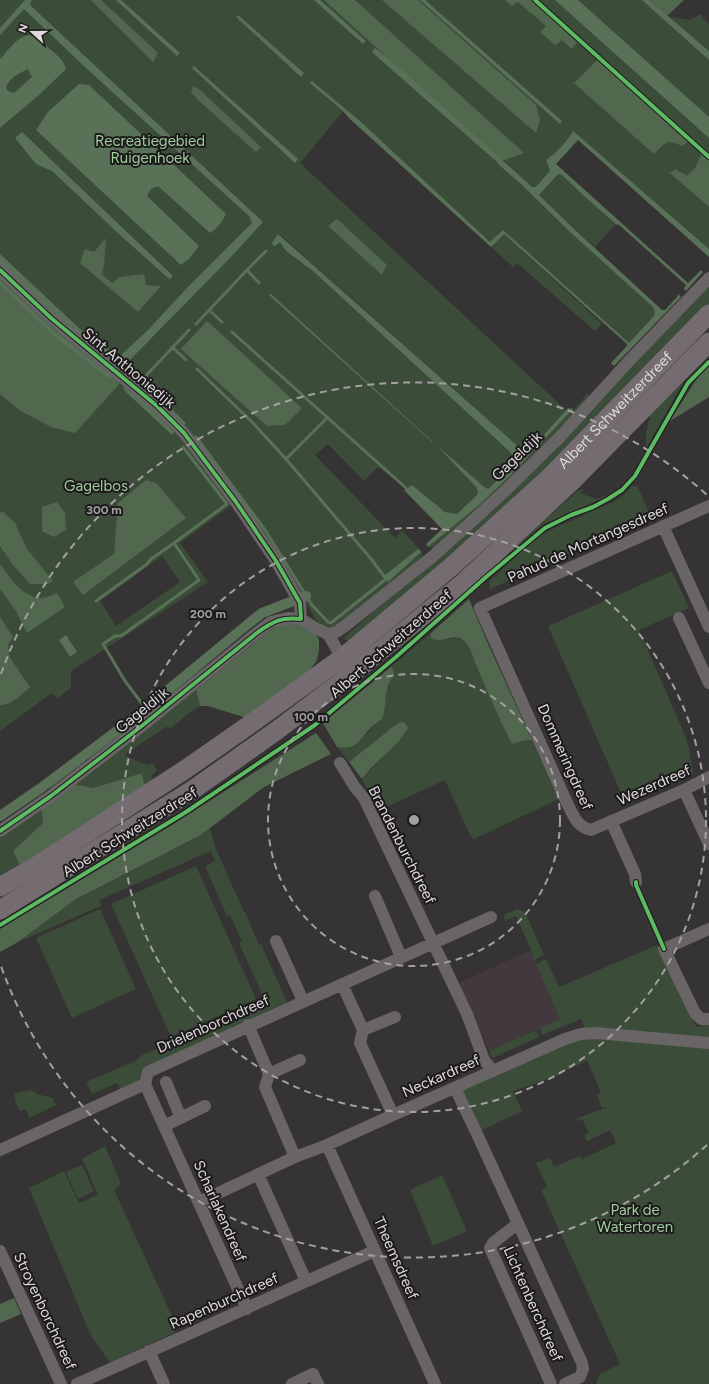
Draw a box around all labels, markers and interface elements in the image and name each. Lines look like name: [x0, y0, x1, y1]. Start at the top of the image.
north arrow: [12, 12, 52, 52]
text: N: [16, 22, 31, 35]
park label: Recreatiegebied Ruigenhoek: [95, 132, 205, 167]
street label: Sint Anthoniedijk: [79, 324, 180, 412]
street label: Albert Schweitzerdreef: [554, 348, 676, 472]
street label: Gageldijk: [488, 427, 546, 484]
park label: Gagelbos: [64, 477, 128, 495]
street label: Pahud de Mortangesdreef: [505, 499, 672, 587]
text: 300 m: [86, 503, 122, 517]
street label: Albert Schweitzerdreef: [326, 586, 456, 702]
text: 200 m: [190, 607, 226, 621]
street label: Gageldijk: [112, 683, 173, 737]
street label: Dommeringdreef: [534, 701, 597, 813]
text: 100 m: [294, 710, 328, 724]
street label: Wezerdreef: [615, 761, 694, 809]
street label: Albert Schweitzerdreef: [59, 783, 201, 881]
street label: Brandenburchdreef: [364, 783, 440, 907]
centre of rings: [407, 813, 421, 827]
street label: Drielenborchdreef: [154, 991, 273, 1057]
street label: Neckardreef: [399, 1051, 483, 1101]
street label: Scharlakendreef: [190, 1158, 251, 1265]
park label: Park de Watertoren: [597, 1201, 673, 1236]
street label: Theemsdreef: [370, 1214, 422, 1303]
street label: Lichtenberchdreef: [500, 1244, 567, 1365]
street label: Stroyenborchdreef: [10, 1249, 80, 1373]
street label: Rapenburchdreef: [167, 1269, 282, 1333]

